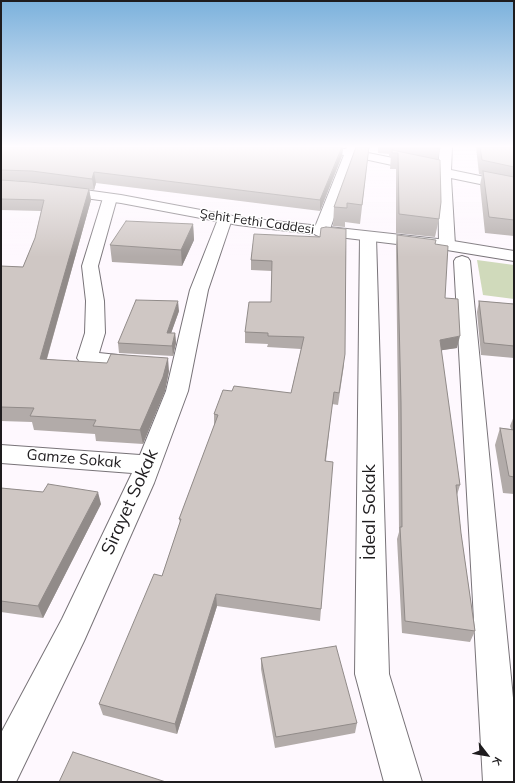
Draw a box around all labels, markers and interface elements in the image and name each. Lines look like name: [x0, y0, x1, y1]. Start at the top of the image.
street label: Şehit Fethi Caddesi: [199, 206, 315, 238]
street label: Gamze Sokak: [26, 446, 122, 472]
street label: Sirayet Sokak: [97, 446, 163, 558]
street label: İdeal Sokak: [359, 464, 381, 560]
north arrow: [467, 735, 507, 775]
text: K: [489, 754, 505, 768]

